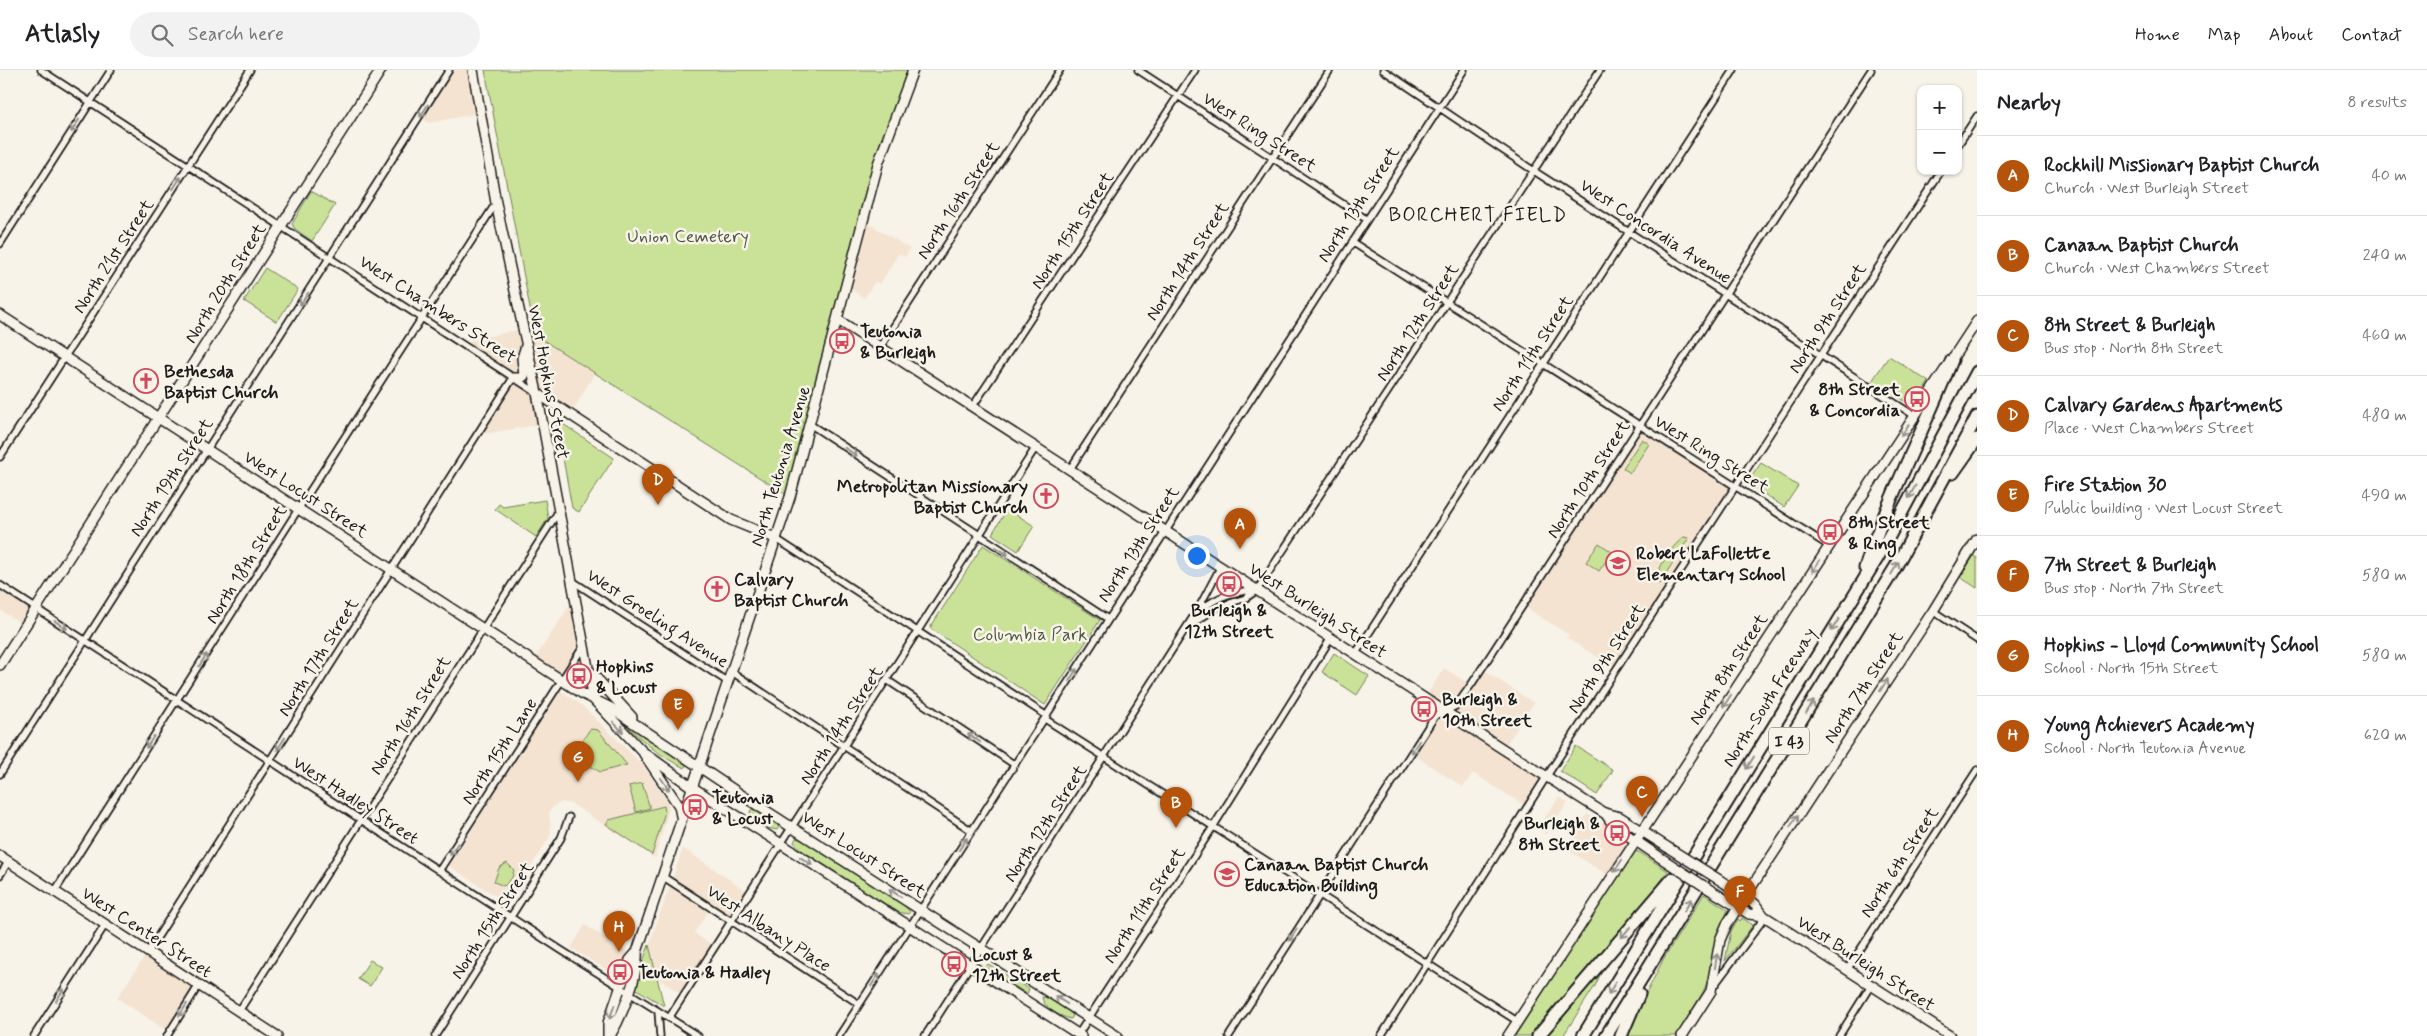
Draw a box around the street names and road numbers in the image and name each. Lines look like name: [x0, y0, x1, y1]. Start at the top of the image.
street label: West Ring Street: [1197, 87, 1322, 180]
street label: North 16th Street: [912, 137, 1006, 264]
street label: North 13th Street: [1312, 142, 1406, 267]
street label: North 15th Street: [1026, 167, 1120, 294]
street label: West Concordia Avenue: [1575, 174, 1736, 290]
street label: North 21st Street: [68, 194, 160, 318]
street label: North 14th Street: [1140, 197, 1235, 326]
street label: North 20th Street: [179, 219, 273, 348]
street label: West Chambers Street: [354, 250, 521, 370]
street label: North 9th Street: [1783, 258, 1873, 378]
street label: North 12th Street: [1371, 259, 1465, 386]
street label: North 11th Street: [1486, 290, 1580, 416]
street label: West Hopkins Street: [521, 303, 575, 461]
street label: North Teutonia Avenue: [745, 383, 817, 550]
street label: West Ring Street: [1649, 410, 1774, 501]
street label: North 19th Street: [124, 413, 219, 542]
street label: North 10th Street: [1542, 415, 1636, 543]
street label: West Locust Street: [239, 446, 373, 544]
street label: North 13th Street: [1092, 482, 1186, 607]
street label: North 18th Street: [201, 500, 293, 629]
street label: West Burleigh Street: [1244, 557, 1391, 664]
street label: West Groeling Avenue: [581, 564, 733, 676]
street label: North 17th Street: [273, 593, 365, 721]
street label: North 9th Street: [1562, 598, 1652, 718]
street label: North 8th Street: [1684, 609, 1774, 730]
street label: North-South Freeway: [1717, 623, 1822, 772]
street label: North 7th Street: [1819, 627, 1909, 748]
street label: North 16th Street: [365, 651, 457, 780]
street label: North 14th Street: [794, 661, 889, 790]
street label: North 15th Lane: [456, 693, 543, 810]
road number: I 43: [1769, 728, 1809, 754]
street label: West Hadley Street: [288, 751, 423, 851]
street label: North 12th Street: [999, 760, 1093, 887]
street label: North 6th Street: [1855, 802, 1945, 923]
street label: West Locust Street: [797, 806, 931, 904]
street label: North 11th Street: [1098, 842, 1192, 968]
street label: North 15th Street: [446, 857, 540, 984]
street label: West Albany Place: [702, 880, 835, 978]
street label: West Center Street: [77, 882, 216, 984]
street label: West Burleigh Street: [1792, 910, 1939, 1017]

